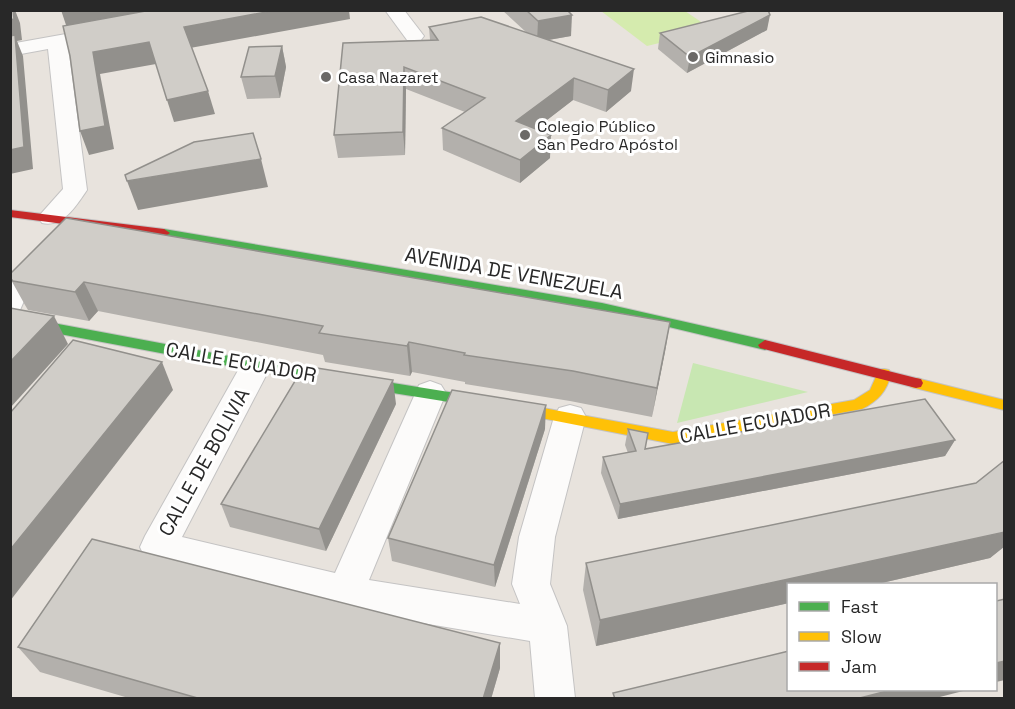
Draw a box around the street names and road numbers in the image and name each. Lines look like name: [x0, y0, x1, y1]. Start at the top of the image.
street label: AVENIDA DE VENEZUELA: [403, 241, 626, 305]
street label: CALLE ECUADOR: [164, 336, 318, 388]
street label: CALLE DE BOLIVIA: [153, 383, 256, 541]
street label: CALLE ECUADOR: [678, 397, 832, 449]

